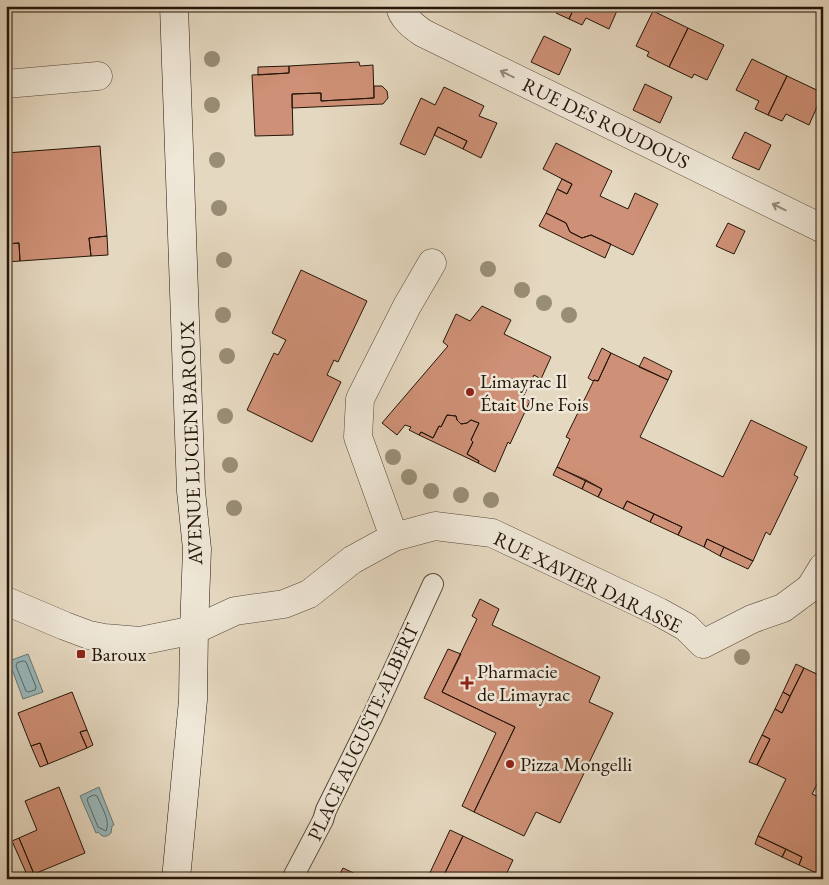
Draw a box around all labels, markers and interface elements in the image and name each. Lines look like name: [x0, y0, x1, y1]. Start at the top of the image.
one-way arrow: [500, 69, 515, 79]
street label: RUE DES ROUDOUS: [518, 71, 694, 175]
one-way arrow: [772, 202, 787, 212]
street label: AVENUE LUCIEN BAROUX: [174, 321, 208, 566]
place label: Limayrac Il Était Une Fois: [480, 368, 588, 417]
marker: Limayrac Il Était Une Fois: [464, 386, 476, 398]
street label: RUE XAVIER DARASSE: [490, 525, 686, 639]
street label: PLACE AUGUSTE-ALBERT: [301, 619, 425, 845]
place label: Baroux: [91, 641, 147, 667]
marker: Baroux: [75, 648, 87, 660]
place label: Pharmacie de Limayrac: [477, 658, 570, 707]
marker: Pharmacie de Limayrac: [461, 677, 473, 689]
place label: Pizza Mongelli: [520, 751, 632, 777]
marker: Pizza Mongelli: [504, 758, 516, 770]

